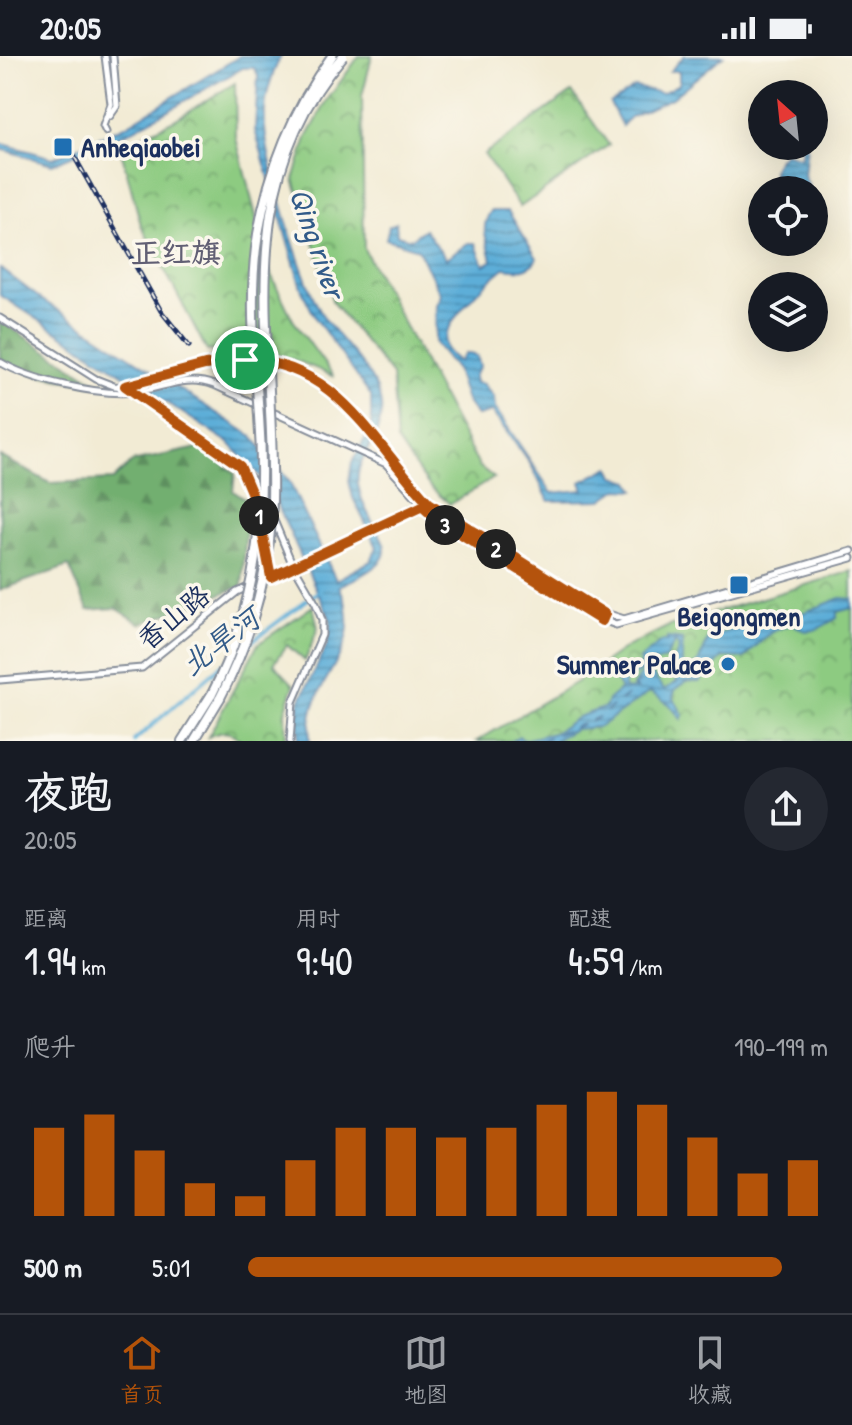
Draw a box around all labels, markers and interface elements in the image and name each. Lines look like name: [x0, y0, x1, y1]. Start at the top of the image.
text: 20:05: [40, 8, 101, 48]
north arrow: [748, 80, 828, 160]
map controls: [748, 80, 828, 352]
place label: Anheqiaobei: [81, 128, 201, 167]
marker: Anheqiaobei: [52, 136, 74, 158]
button: locate: [748, 176, 828, 256]
water label: Qing river: [280, 183, 357, 307]
district label: 正红旗: [131, 232, 221, 272]
button: layers: [748, 272, 828, 352]
pin: [211, 326, 279, 394]
icon: arrive: [223, 338, 267, 382]
pin: 1: [239, 496, 279, 536]
text: 1: [255, 501, 263, 531]
pin: 3: [425, 505, 465, 545]
text: 3: [440, 510, 450, 540]
pin: 2: [476, 529, 516, 569]
text: 2: [491, 534, 501, 564]
marker: Beigongmen: [728, 574, 750, 596]
street label: 香山路: [128, 576, 218, 658]
water label: 北旱河: [172, 595, 272, 684]
place label: Beigongmen: [677, 597, 801, 636]
place label: Summer Palace: [557, 645, 713, 683]
marker: Summer Palace: [719, 655, 737, 673]
text: 夜跑: [24, 762, 112, 822]
button: share: [744, 767, 828, 851]
text: 20:05: [24, 822, 77, 857]
text: 距离: [24, 903, 68, 933]
text: 用时: [296, 903, 340, 933]
text: 配速: [568, 903, 612, 933]
text: 1.94: [24, 933, 77, 987]
text: 9:40: [296, 933, 353, 987]
text: 4:59: [568, 933, 624, 987]
text: km: [77, 952, 106, 982]
text: /km: [624, 952, 662, 982]
text: 爬升: [24, 1029, 76, 1064]
text: 190–199 m: [734, 1029, 828, 1064]
text: 500 m: [24, 1250, 82, 1285]
text: 5:01: [152, 1250, 190, 1285]
tab: 首页: [120, 1331, 164, 1409]
tab: 地图: [404, 1331, 448, 1409]
tab: 收藏: [688, 1331, 732, 1409]

